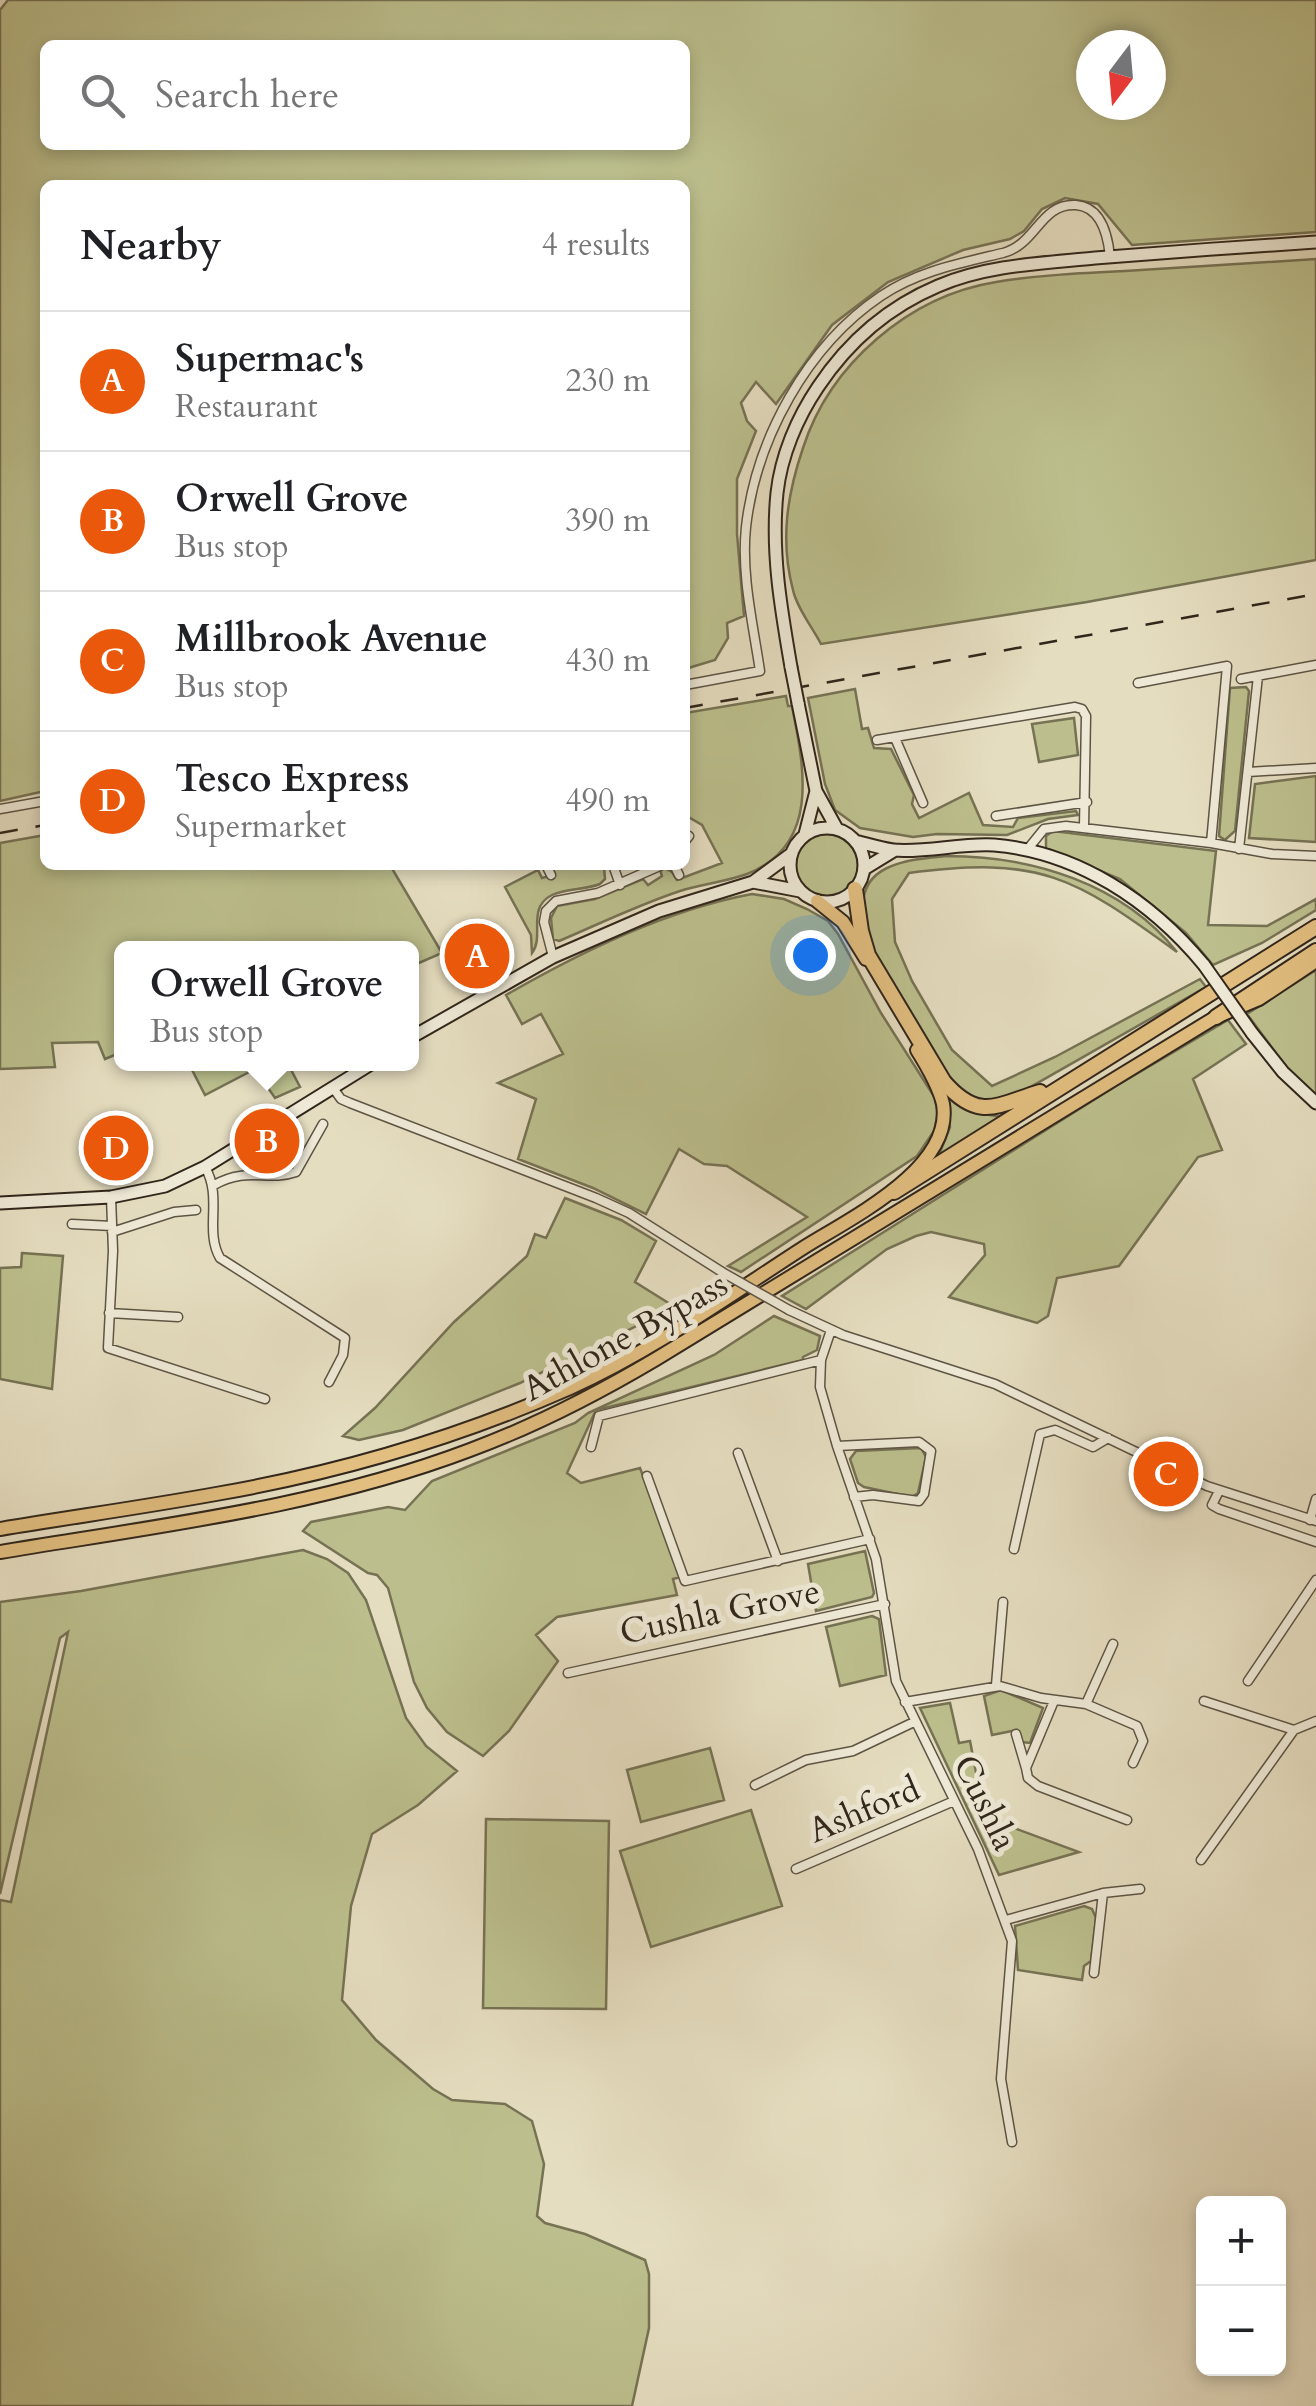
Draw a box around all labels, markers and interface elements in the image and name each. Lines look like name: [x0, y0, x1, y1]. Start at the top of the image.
north arrow: [1076, 30, 1166, 120]
search box: [40, 40, 690, 150]
icon: search: [75, 68, 130, 123]
text: Search here: [155, 69, 339, 121]
text: Nearby: [80, 217, 222, 274]
text: 4 results: [542, 223, 650, 267]
text: Supermac's: [175, 333, 364, 385]
text: A: [100, 359, 125, 403]
text: 230 m: [565, 359, 650, 403]
text: Restaurant: [175, 385, 318, 429]
text: Orwell Grove: [175, 473, 409, 525]
text: B: [101, 499, 124, 543]
text: 390 m: [565, 499, 650, 543]
text: Bus stop: [175, 525, 289, 569]
text: Millbrook Avenue: [175, 613, 488, 665]
text: C: [100, 639, 125, 683]
text: 430 m: [565, 639, 650, 683]
text: Bus stop: [175, 665, 289, 709]
text: Tesco Express: [175, 753, 409, 805]
text: D: [99, 779, 126, 823]
text: 490 m: [565, 779, 650, 823]
text: Supermarket: [175, 805, 346, 849]
pin: A: [444, 918, 510, 994]
your location: [785, 930, 836, 981]
popup: [114, 941, 419, 1071]
text: Orwell Grove: [150, 958, 383, 1010]
text: Bus stop: [150, 1010, 263, 1054]
pin: B: [234, 1104, 300, 1178]
pin: D: [84, 1110, 148, 1186]
street label: Athlone Bypass: [514, 1261, 736, 1413]
pin: C: [1134, 1436, 1198, 1512]
street label: Cushla Grove: [616, 1567, 824, 1657]
street label: Cushla: [941, 1747, 1029, 1859]
street label: Ashford: [801, 1765, 927, 1855]
map controls: [1196, 2196, 1286, 2376]
button: +: [1196, 2196, 1286, 2286]
button: −: [1196, 2286, 1286, 2376]

